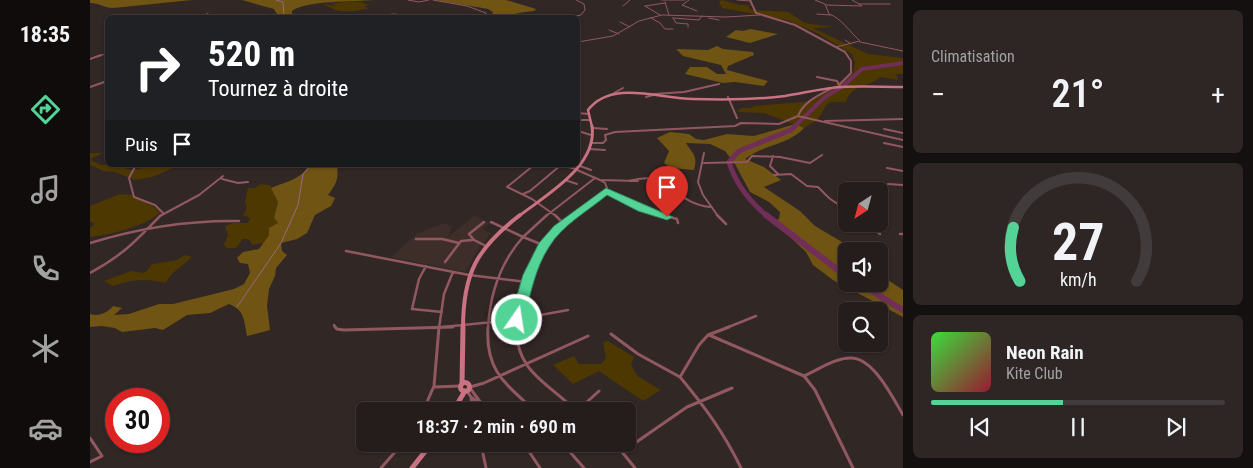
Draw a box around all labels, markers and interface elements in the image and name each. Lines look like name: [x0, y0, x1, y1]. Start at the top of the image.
text: 18:35: [20, 22, 70, 47]
text: 520 m: [208, 34, 295, 75]
icon: right: [125, 35, 190, 100]
text: Climatisation: [931, 47, 1015, 66]
text: 21°: [1052, 72, 1104, 116]
text: Tournez à droite: [208, 76, 348, 101]
text: −: [931, 78, 945, 111]
text: +: [1211, 78, 1225, 111]
icon: directions: [28, 92, 63, 127]
icon: arrive: [168, 130, 196, 158]
text: Puis: [125, 133, 158, 156]
pin: [646, 166, 688, 217]
icon: music: [28, 172, 63, 207]
icon: arrive: [653, 173, 681, 201]
north arrow: [838, 182, 888, 232]
map controls: [838, 182, 888, 352]
text: 27: [1052, 212, 1104, 273]
button: sound: [838, 242, 888, 292]
icon: phone: [28, 251, 63, 286]
text: km/h: [1060, 269, 1096, 290]
position arrow: [490, 293, 542, 345]
button: search: [838, 302, 888, 352]
icon: climate: [28, 331, 63, 366]
text: Neon Rain: [1006, 341, 1084, 364]
text: Kite Club: [1006, 364, 1063, 383]
speed limit sign: 30: [105, 388, 170, 453]
icon: car: [28, 411, 63, 446]
icon: previous: [966, 413, 994, 441]
icon: pause: [1064, 413, 1092, 441]
icon: next: [1162, 413, 1190, 441]
text: 18:37 · 2 min · 690 m: [416, 415, 576, 438]

